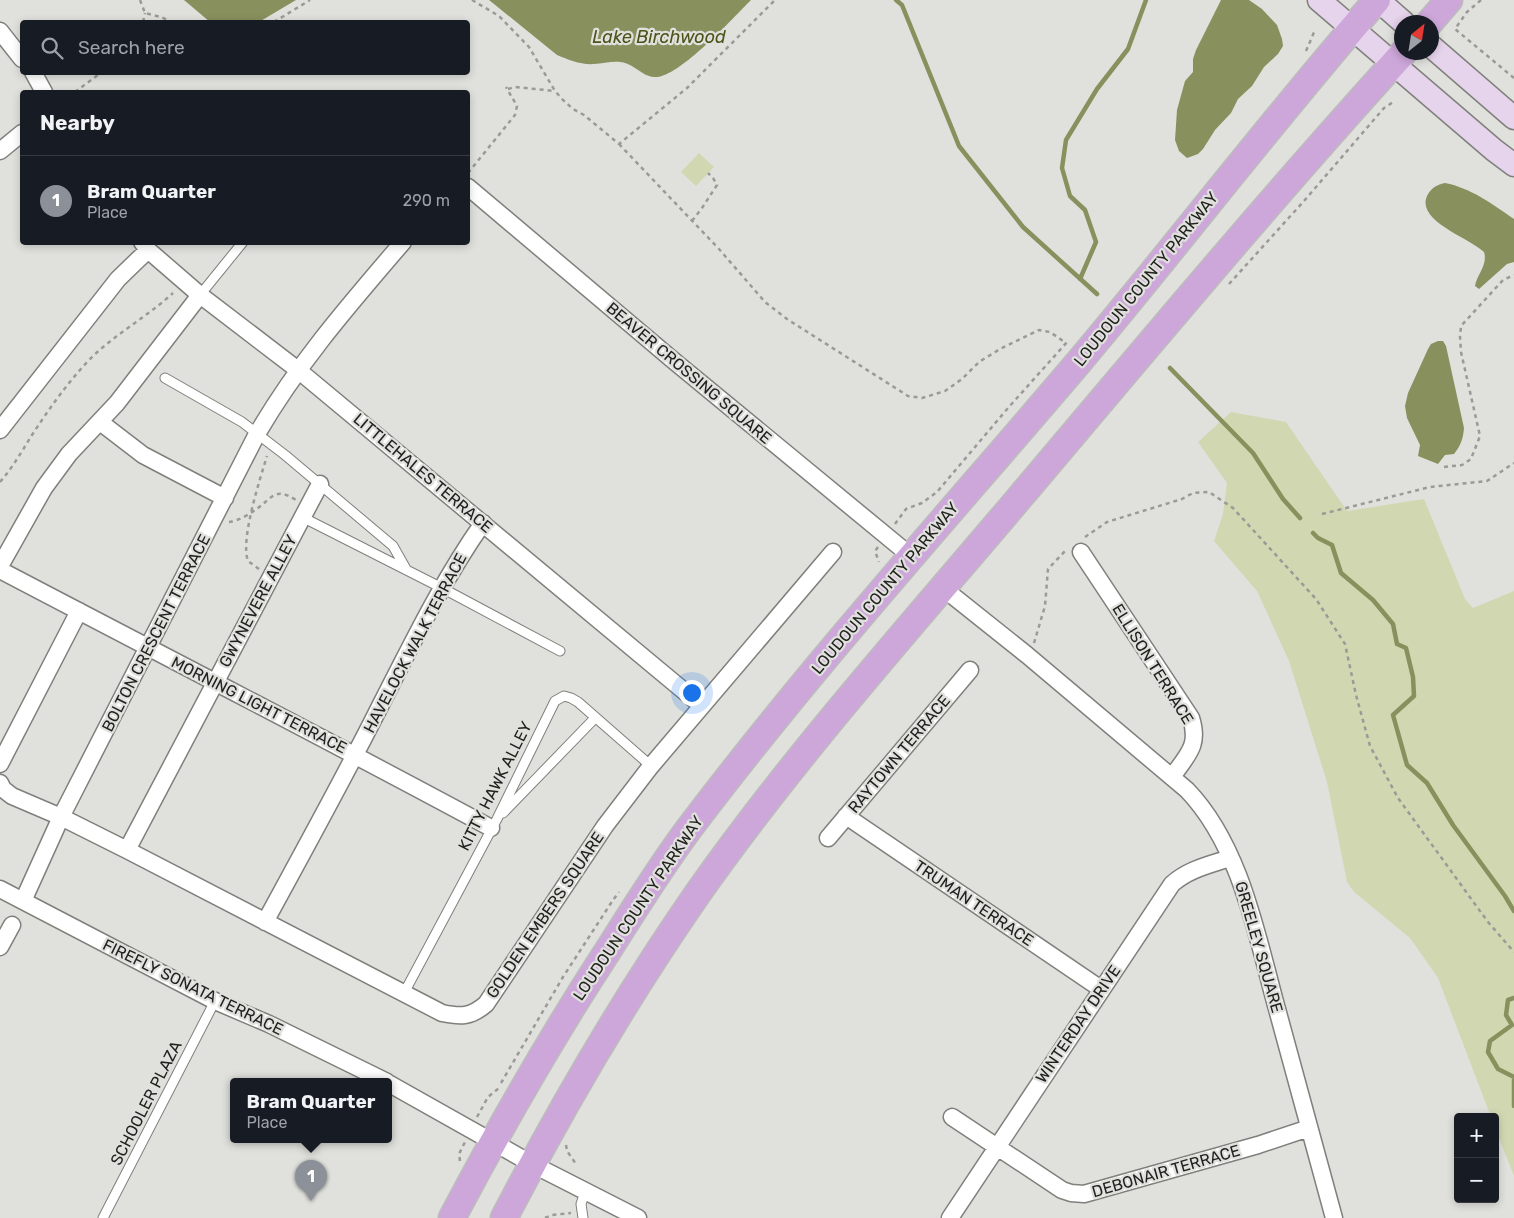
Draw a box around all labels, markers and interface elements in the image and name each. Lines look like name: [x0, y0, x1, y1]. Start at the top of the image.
north arrow: [1394, 15, 1439, 60]
search box: [20, 20, 470, 75]
water label: Lake Birchwood: [592, 26, 726, 48]
icon: search: [38, 34, 66, 62]
text: Search here: [78, 36, 185, 59]
text: Nearby: [40, 110, 115, 135]
text: Bram Quarter: [87, 180, 216, 203]
street label: LOUDOUN COUNTY PARKWAY: [1070, 188, 1222, 370]
text: 1: [52, 191, 60, 210]
text: 290 m: [403, 191, 450, 210]
text: Place: [87, 203, 128, 222]
street label: BEAVER CROSSING SQUARE: [603, 298, 775, 448]
street label: LITTLEHALES TERRACE: [350, 409, 496, 537]
street label: LOUDOUN COUNTY PARKWAY: [807, 498, 963, 678]
street label: BOLTON CRESCENT TERRACE: [98, 531, 214, 735]
street label: GWYNEVERE ALLEY: [215, 532, 301, 670]
street label: HAVELOCK WALK TERRACE: [359, 550, 471, 736]
street label: ELLISON TERRACE: [1108, 600, 1198, 728]
street label: MORNING LIGHT TERRACE: [168, 652, 350, 758]
your location: [679, 680, 705, 706]
street label: RAYTOWN TERRACE: [844, 691, 954, 817]
street label: KITTY HAWK ALLEY: [454, 718, 536, 854]
street label: LOUDOUN COUNTY PARKWAY: [569, 812, 707, 1004]
street label: GOLDEN EMBERS SQUARE: [482, 828, 608, 1002]
street label: TRUMAN TERRACE: [911, 856, 1037, 950]
street label: GREELEY SQUARE: [1231, 879, 1287, 1015]
street label: FIREFLY SONATA TERRACE: [100, 935, 286, 1039]
street label: WINTERDAY DRIVE: [1032, 961, 1124, 1087]
street label: SCHOOLER PLAZA: [106, 1037, 186, 1168]
popup: [230, 1078, 392, 1143]
text: Bram Quarter: [247, 1090, 375, 1113]
text: Place: [247, 1113, 287, 1132]
map controls: [1454, 1113, 1499, 1203]
button: +: [1454, 1113, 1499, 1158]
street label: DEBONAIR TERRACE: [1090, 1141, 1242, 1201]
button: −: [1454, 1158, 1499, 1203]
pin: 1: [295, 1160, 327, 1201]

